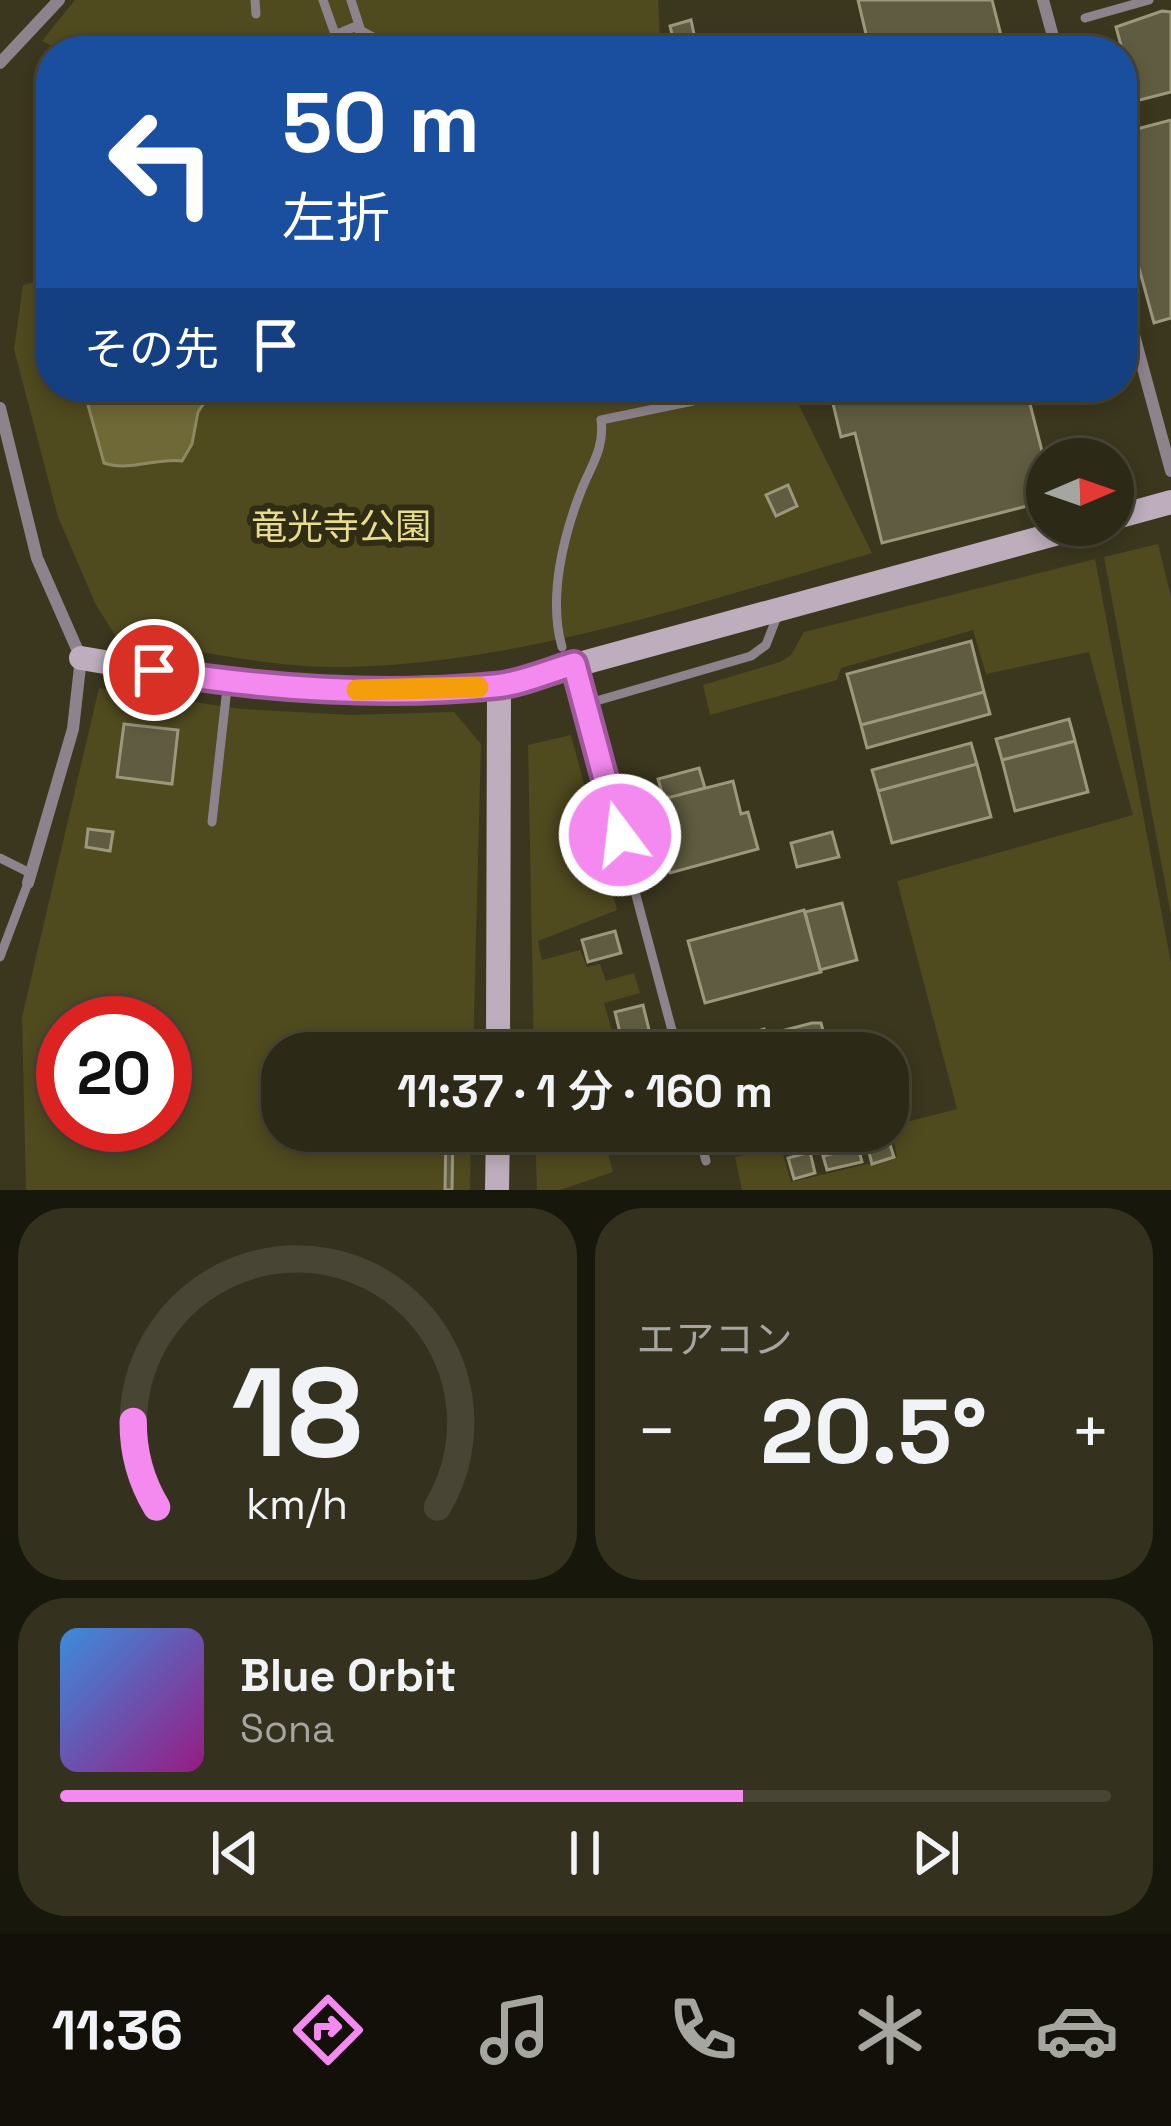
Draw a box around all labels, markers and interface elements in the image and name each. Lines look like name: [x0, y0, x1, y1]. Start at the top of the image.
text: 50 m: [282, 69, 480, 177]
icon: left: [84, 84, 240, 240]
text: 左折: [282, 184, 390, 253]
icon: arrive: [243, 312, 309, 378]
text: その先: [84, 321, 219, 378]
north arrow: [1026, 438, 1134, 546]
map controls: [1026, 438, 1134, 546]
park label: 竜光寺公園: [251, 504, 431, 550]
pin: [103, 619, 205, 721]
icon: arrive: [121, 637, 187, 703]
position arrow: [557, 772, 683, 898]
speed limit sign: 20: [36, 996, 192, 1152]
text: 11:37 · 1 分 · 160 m: [397, 1063, 773, 1120]
text: エアコン: [637, 1315, 793, 1364]
text: 18: [232, 1333, 363, 1492]
text: 20.5°: [760, 1374, 987, 1489]
text: −: [637, 1389, 677, 1473]
text: +: [1070, 1389, 1111, 1473]
text: km/h: [246, 1477, 348, 1532]
text: Blue Orbit: [240, 1647, 456, 1704]
text: Sona: [240, 1704, 334, 1753]
icon: previous: [202, 1820, 268, 1886]
icon: pause: [552, 1820, 618, 1886]
icon: next: [903, 1820, 969, 1886]
icon: directions: [286, 1988, 370, 2072]
icon: music: [473, 1988, 557, 2072]
icon: phone: [661, 1988, 745, 2072]
icon: climate: [848, 1988, 932, 2072]
icon: car: [1035, 1988, 1119, 2072]
text: 11:36: [52, 1996, 183, 2065]

